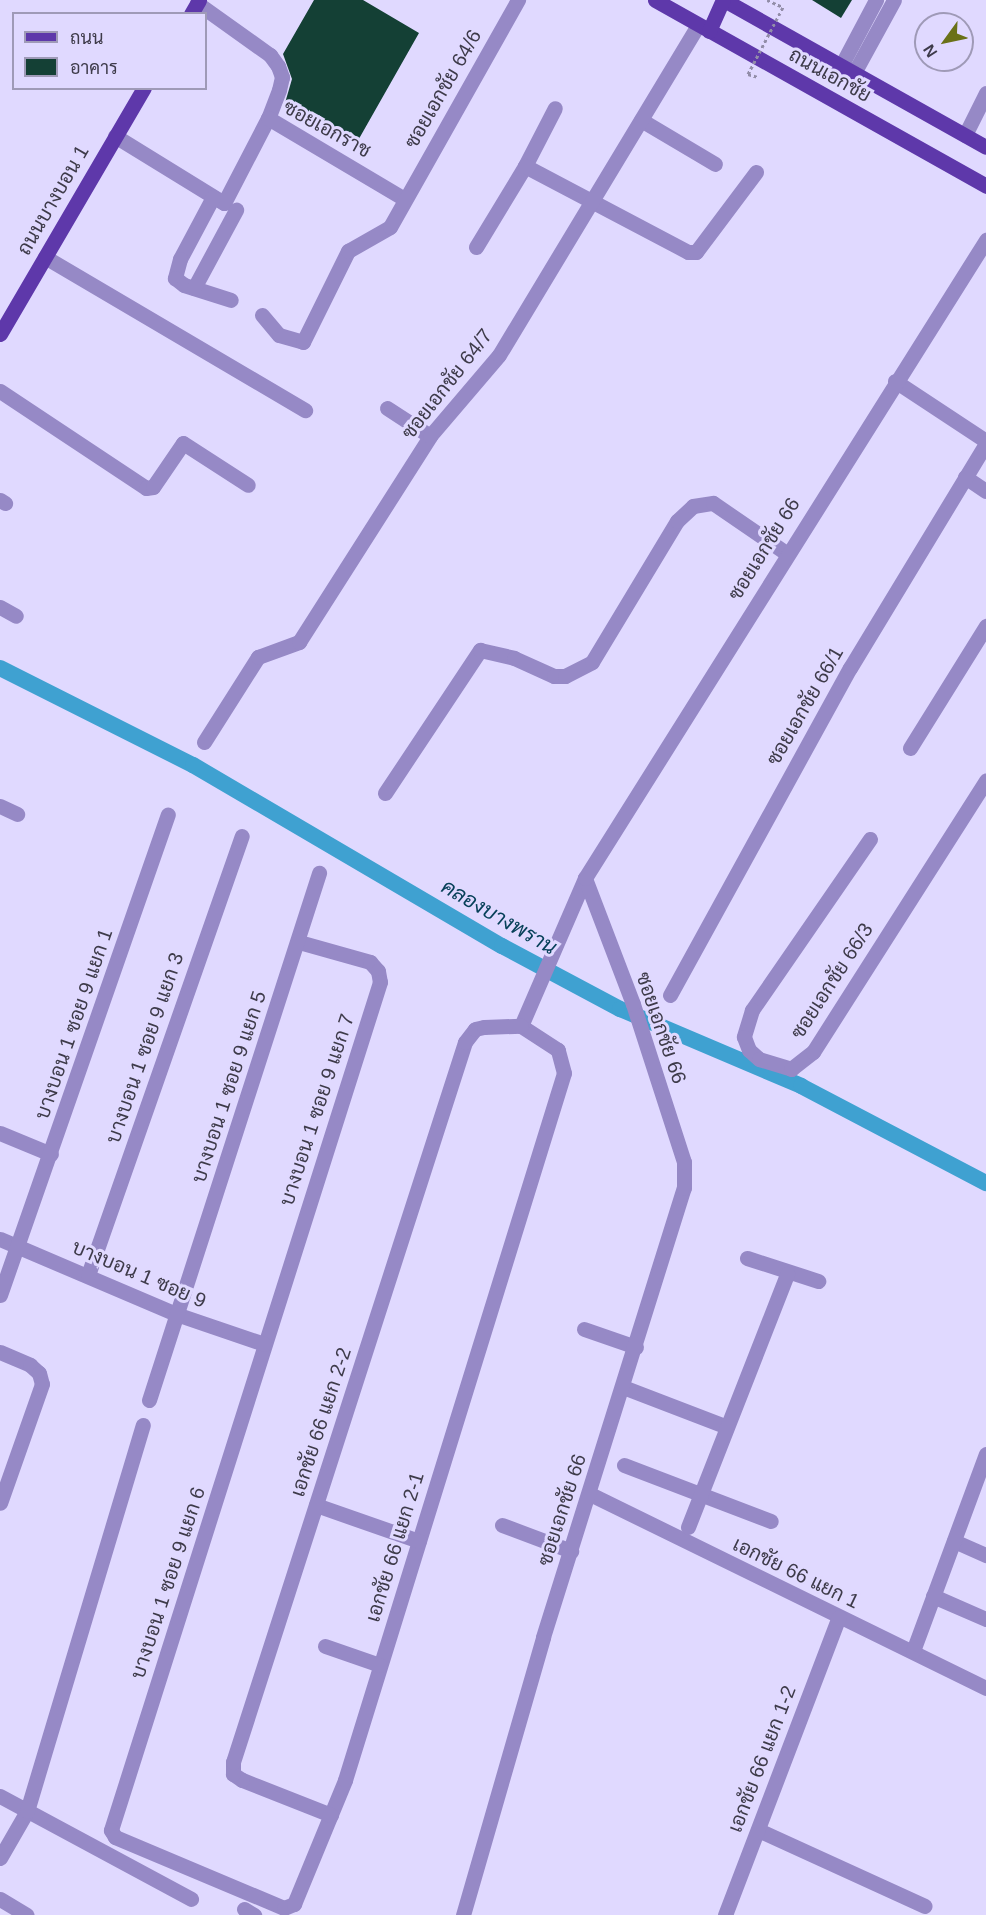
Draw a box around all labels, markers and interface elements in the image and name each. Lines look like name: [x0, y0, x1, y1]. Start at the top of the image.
legend: [12, 12, 207, 90]
north arrow: [914, 12, 974, 72]
street label: ซอยเอกชัย 64/6: [399, 25, 487, 153]
text: ถนน: [70, 28, 103, 48]
text: N: [920, 42, 940, 60]
street label: ถนนเอกชัย: [785, 43, 875, 107]
text: อาคาร: [70, 58, 118, 78]
street label: ซอยเอกราช: [279, 95, 375, 163]
street label: ถนนบางบอน 1: [12, 141, 94, 259]
street label: ซอยเอกชัย 64/7: [397, 324, 497, 444]
street label: ซอยเอกชัย 66: [723, 493, 805, 605]
street label: ซอยเอกชัย 66/1: [761, 642, 849, 770]
water label: คลองบางพราน: [437, 874, 561, 960]
street label: ซอยเอกชัย 66/3: [786, 919, 878, 1043]
street label: บางบอน 1 ซอย 9 แยก 1: [30, 925, 118, 1123]
street label: บางบอน 1 ซอย 9 แยก 3: [101, 949, 189, 1147]
street label: ซอยเอกชัย 66: [631, 969, 691, 1087]
street label: บางบอน 1 ซอย 9 แยก 5: [187, 988, 271, 1186]
street label: บางบอน 1 ซอย 9 แยก 7: [275, 1011, 359, 1209]
street label: บางบอน 1 ซอย 9: [68, 1235, 210, 1313]
street label: เอกชัย 66 แยก 2-2: [286, 1344, 356, 1500]
street label: ซอยเอกชัย 66: [533, 1451, 591, 1569]
street label: เอกชัย 66 แยก 2-1: [361, 1469, 429, 1625]
street label: บางบอน 1 ซอย 9 แยก 6: [126, 1484, 210, 1682]
street label: เอกชัย 66 แยก 1: [729, 1532, 863, 1614]
street label: เอกชัย 66 แยก 1-2: [723, 1682, 801, 1836]

